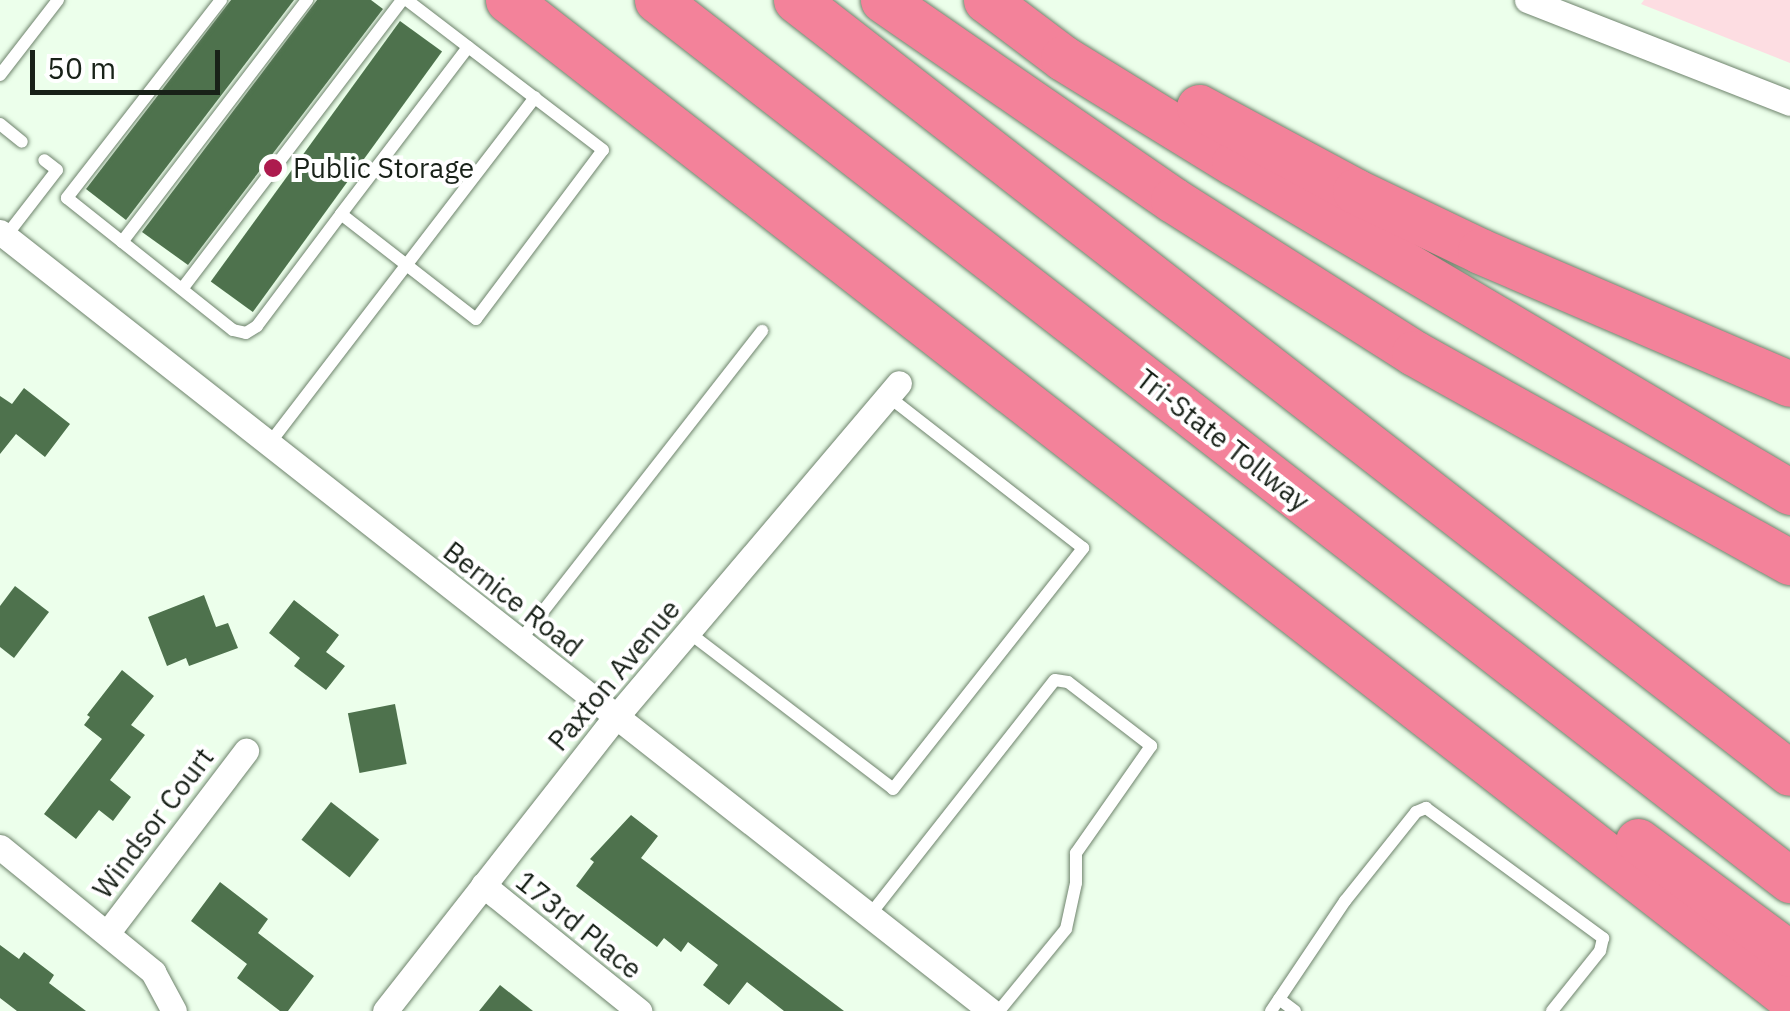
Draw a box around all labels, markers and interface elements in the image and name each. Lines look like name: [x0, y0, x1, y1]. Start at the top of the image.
scale bar: [35, 30, 225, 92]
text: 50 m: [47, 48, 116, 87]
place label: Public Storage: [293, 151, 474, 185]
marker: Public Storage: [262, 157, 284, 179]
street label: Tri-State Tollway: [1130, 362, 1316, 518]
street label: Bernice Road: [437, 534, 589, 664]
street label: Paxton Avenue: [541, 592, 687, 758]
street label: Windsor Court: [86, 741, 220, 905]
street label: 173rd Place: [509, 864, 649, 986]

